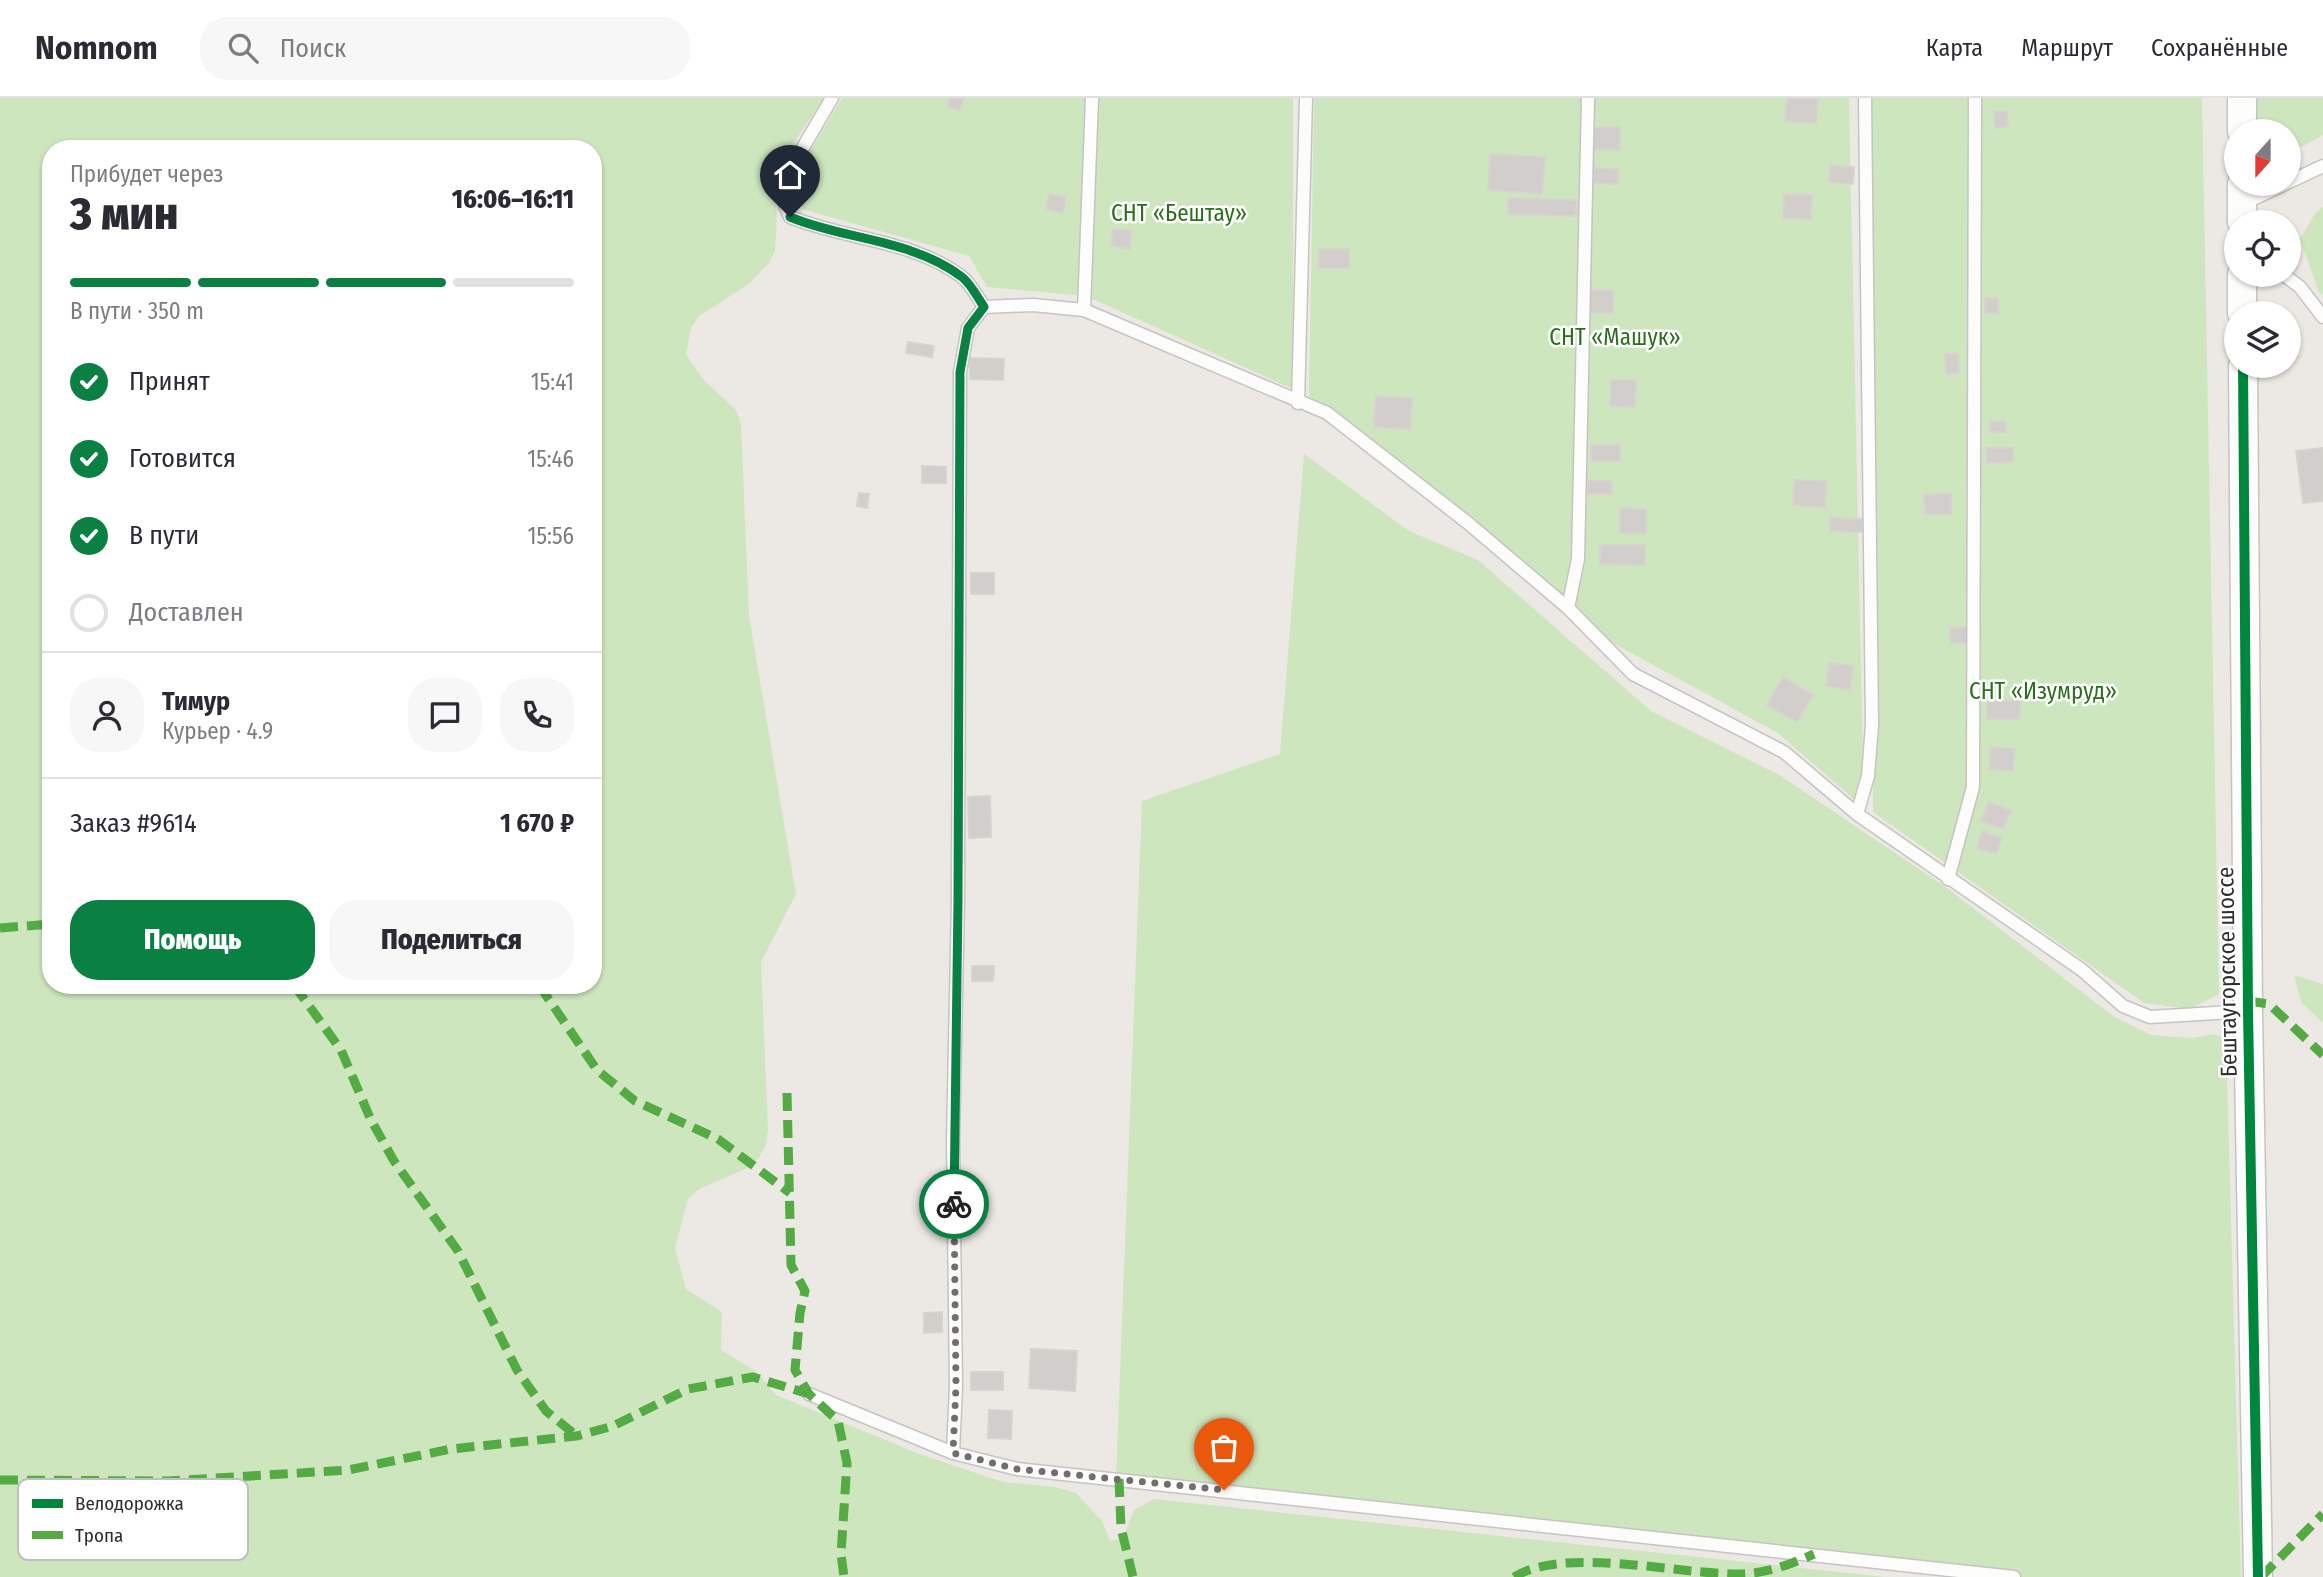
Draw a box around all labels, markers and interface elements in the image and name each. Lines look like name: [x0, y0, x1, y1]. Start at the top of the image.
search box: [200, 17, 690, 80]
text: Nomnom: [35, 28, 158, 68]
icon: search: [224, 29, 262, 67]
text: Поиск: [280, 33, 346, 64]
text: Карта: [1926, 34, 1983, 62]
text: Маршрут: [2021, 34, 2113, 62]
text: Сохранённые: [2151, 34, 2288, 62]
north arrow: [2224, 119, 2301, 196]
map controls: [2224, 119, 2301, 378]
pin: [760, 145, 820, 217]
icon: home: [771, 156, 809, 194]
text: Прибудет через: [70, 160, 223, 188]
text: 16:06–16:11: [452, 184, 574, 215]
text: 3 мин: [70, 186, 178, 241]
park label: СНТ «Бештау»: [1111, 199, 1247, 227]
button: locate: [2224, 210, 2301, 287]
text: В пути · 350 m: [70, 297, 204, 325]
button: layers: [2224, 301, 2301, 378]
park label: СНТ «Машук»: [1549, 323, 1681, 351]
icon: check: [70, 363, 108, 401]
text: Принят: [129, 366, 210, 397]
text: 15:41: [531, 368, 574, 396]
icon: check: [70, 440, 108, 478]
text: Готовится: [129, 443, 236, 474]
text: 15:46: [527, 445, 574, 473]
icon: check: [70, 517, 108, 555]
text: В пути: [129, 520, 199, 551]
text: 15:56: [528, 522, 574, 550]
text: Доставлен: [129, 597, 244, 628]
park label: СНТ «Изумруд»: [1969, 677, 2117, 705]
button: person: [70, 678, 144, 752]
button: chat: [408, 678, 482, 752]
button: phone: [500, 678, 574, 752]
text: Тимур: [162, 686, 230, 717]
text: Курьер · 4.9: [162, 717, 273, 745]
text: Заказ #9614: [70, 808, 197, 839]
text: 1 670 ₽: [500, 808, 574, 839]
street label: Бештаугорское шоссе: [2211, 867, 2243, 1077]
button: Помощь: [70, 900, 315, 980]
button: Поделиться: [329, 900, 574, 980]
courier: [919, 1169, 989, 1239]
icon: bike: [935, 1185, 973, 1223]
pin: [1194, 1418, 1254, 1490]
icon: bag: [1205, 1429, 1243, 1467]
legend: [18, 1479, 248, 1560]
text: Велодорожка: [75, 1492, 184, 1515]
text: Тропа: [75, 1524, 123, 1547]

